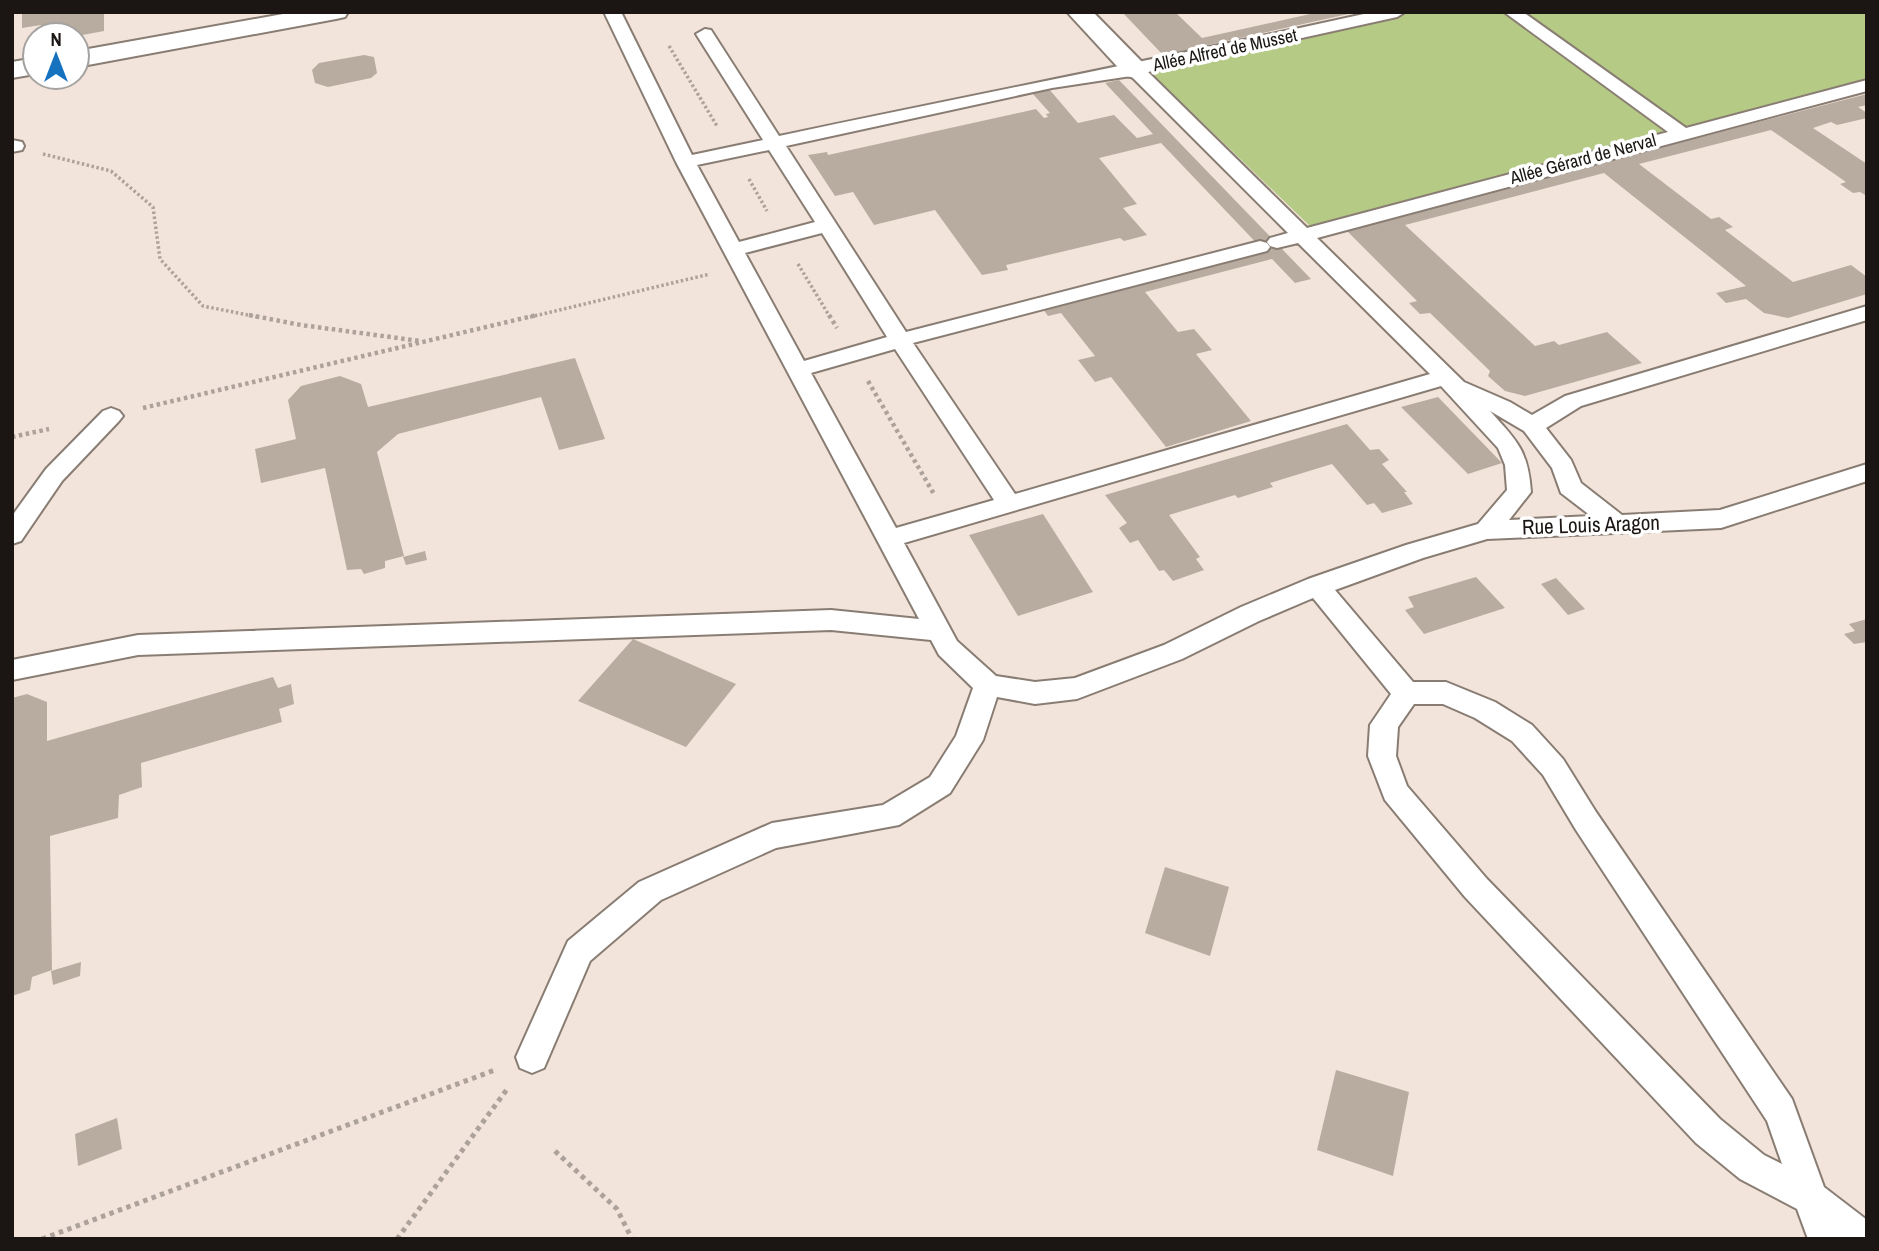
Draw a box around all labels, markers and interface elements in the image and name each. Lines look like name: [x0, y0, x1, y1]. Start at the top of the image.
north arrow: [21, 21, 91, 91]
street label: Allée Alfred de Musset: [1149, 22, 1299, 77]
text: N: [50, 26, 62, 52]
street label: Allée Gérard de Nerval: [1506, 127, 1659, 190]
street label: Rue Louis Aragon: [1522, 508, 1660, 541]

